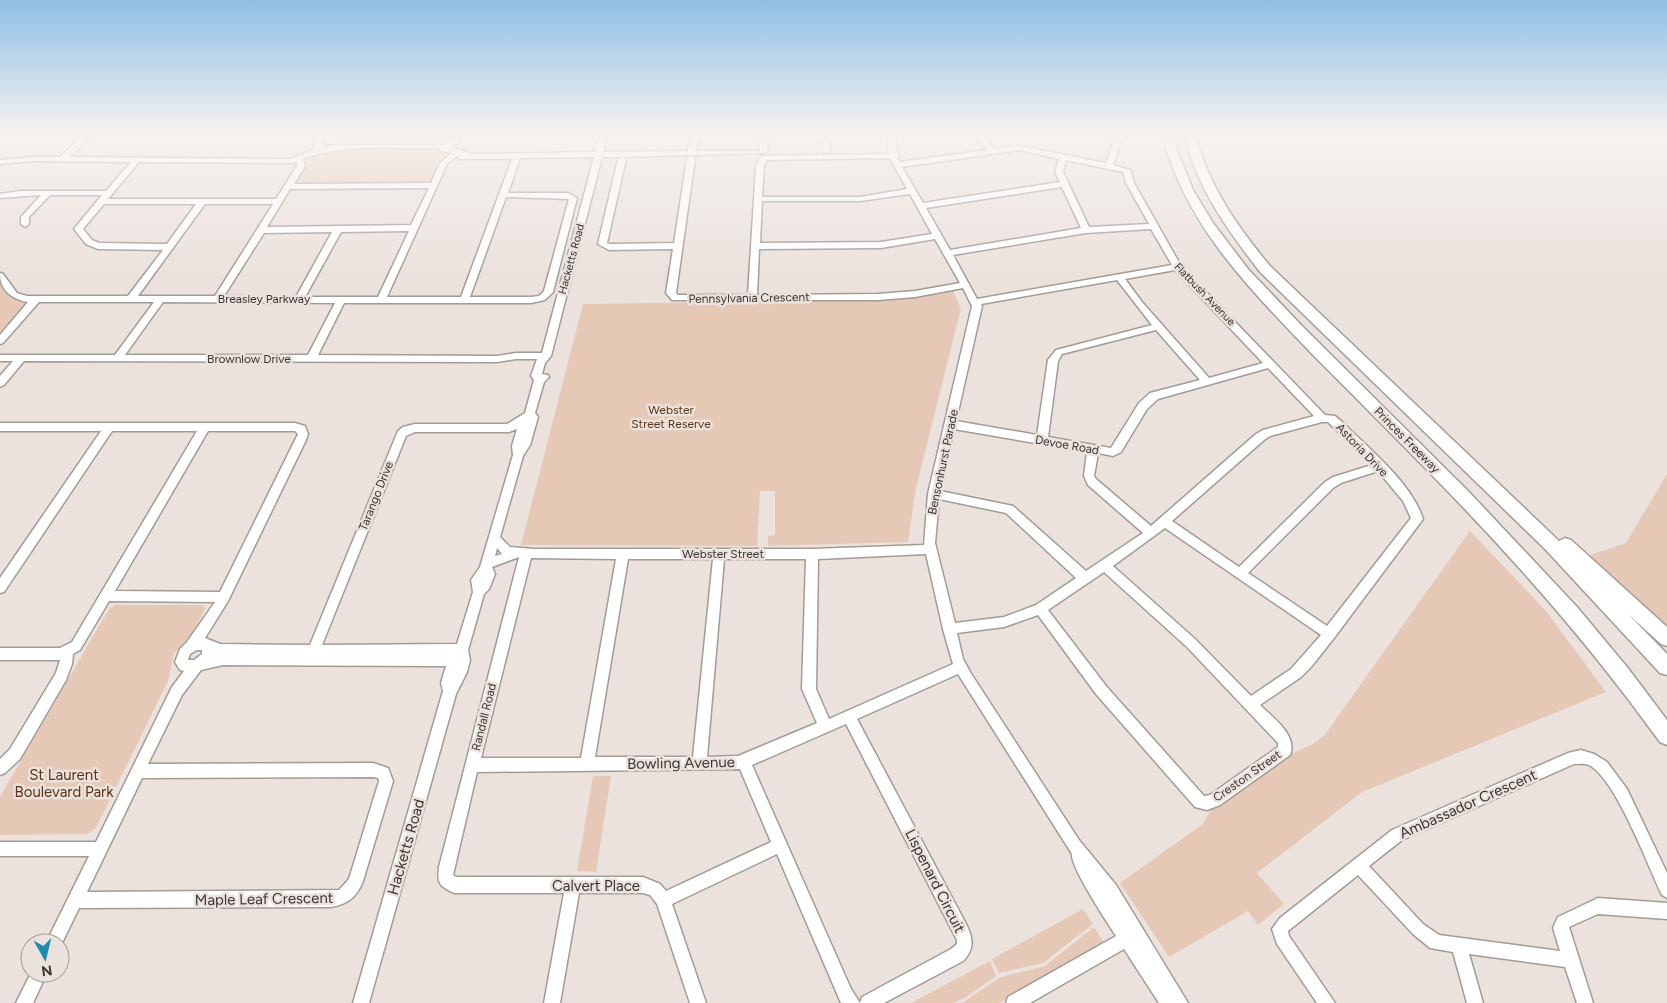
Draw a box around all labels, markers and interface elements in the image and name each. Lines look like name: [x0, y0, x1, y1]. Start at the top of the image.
street label: Hacketts Road: [556, 222, 587, 296]
street label: Flatbush Avenue: [1172, 260, 1238, 328]
street label: Pennsylvania Crescent: [688, 290, 810, 306]
street label: Breasley Parkway: [218, 292, 311, 306]
street label: Brownlow Drive: [207, 352, 291, 366]
park label: Webster Street Reserve: [631, 403, 711, 431]
street label: Princes Freeway: [1371, 404, 1443, 476]
street label: Bensonhurst Parade: [925, 408, 961, 516]
street label: Astoria Drive: [1333, 420, 1391, 480]
street label: Devoe Road: [1034, 432, 1100, 458]
street label: Tarango Drive: [356, 459, 396, 533]
street label: Webster Street: [682, 547, 764, 561]
street label: Randall Road: [469, 682, 499, 752]
street label: Creston Street: [1210, 747, 1284, 805]
street label: Bowling Avenue: [627, 753, 735, 773]
street label: Ambassador Crescent: [1396, 765, 1540, 842]
park label: St Laurent Boulevard Park: [15, 766, 114, 801]
street label: Hacketts Road: [384, 797, 428, 897]
street label: Lispenard Circuit: [901, 826, 969, 936]
street label: Calvert Place: [552, 877, 640, 895]
street label: Maple Leaf Crescent: [195, 889, 334, 909]
north arrow: [20, 933, 70, 983]
text: N: [40, 961, 53, 980]

